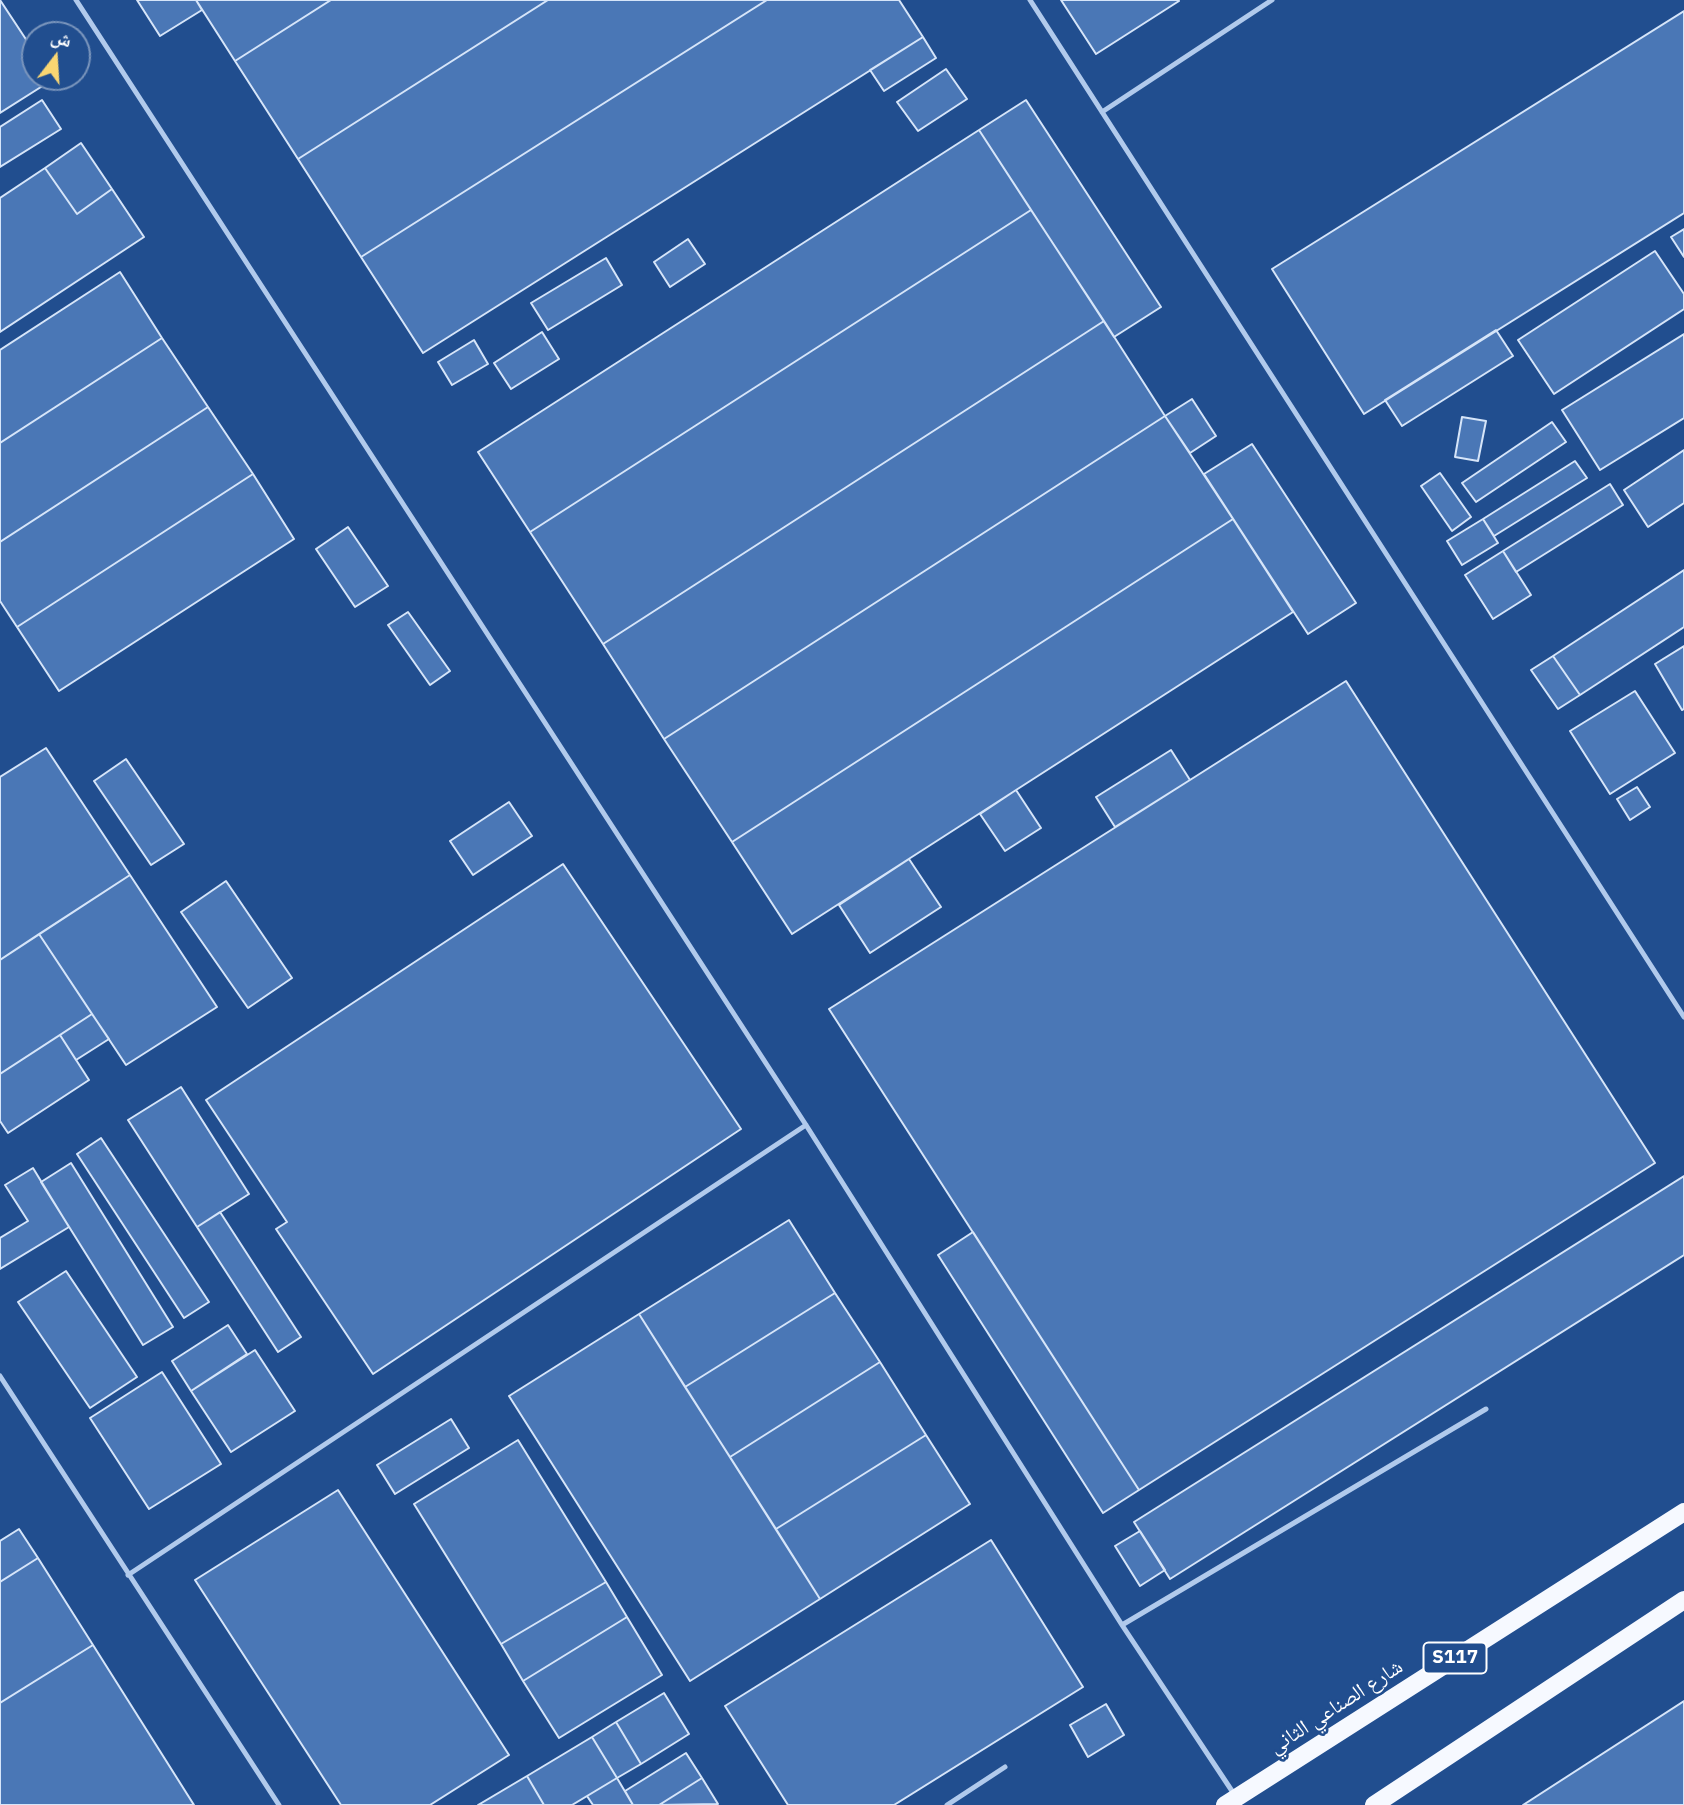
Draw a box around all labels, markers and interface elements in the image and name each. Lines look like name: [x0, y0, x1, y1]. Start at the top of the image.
north arrow: [21, 21, 91, 91]
text: ش: [48, 23, 75, 52]
road number: S117: [1424, 1642, 1486, 1674]
street label: شارع الصناعي الثاني: [1264, 1654, 1408, 1760]

